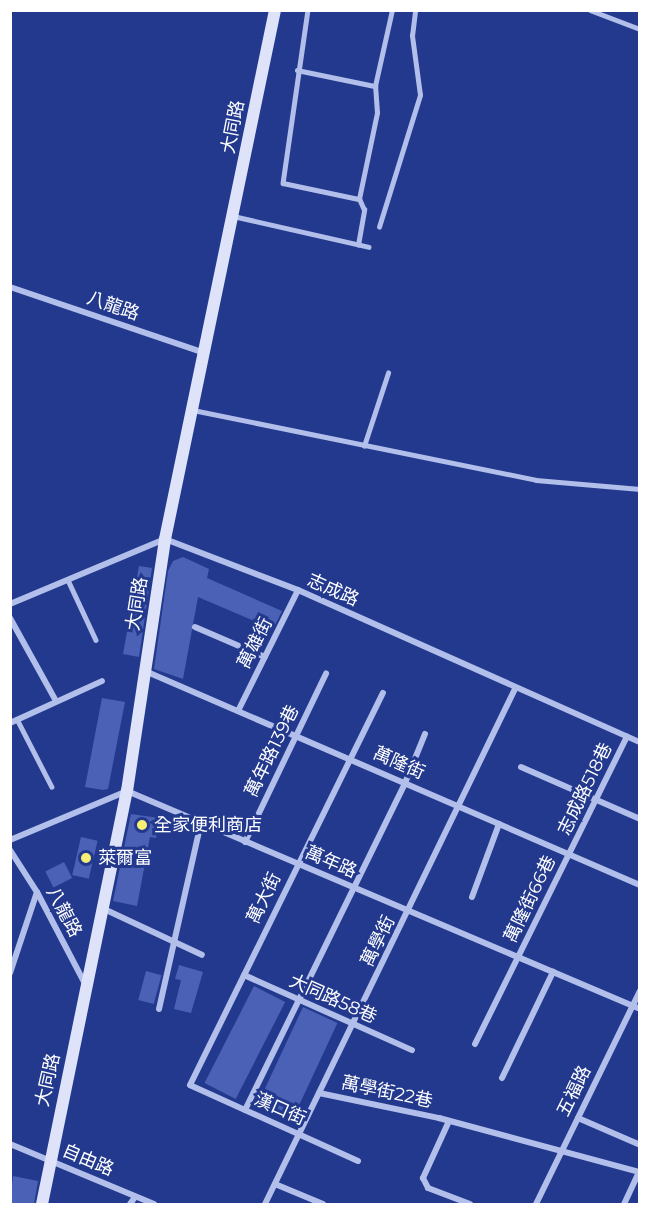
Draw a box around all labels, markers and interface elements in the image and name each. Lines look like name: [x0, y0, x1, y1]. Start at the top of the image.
street label: 大同路: [217, 98, 249, 156]
street label: 八龍路: [84, 287, 142, 325]
street label: 志成路: [304, 569, 362, 611]
street label: 大同路: [122, 576, 152, 632]
street label: 萬雄街: [233, 614, 277, 672]
street label: 萬年路139巷: [240, 702, 304, 800]
street label: 志成路518巷: [553, 739, 617, 839]
street label: 萬隆街: [370, 742, 428, 784]
place label: 全家便利商店: [154, 814, 262, 836]
marker: 全家便利商店: [135, 818, 149, 832]
street label: 萬年路: [302, 842, 360, 882]
place label: 萊爾富: [98, 847, 152, 869]
marker: 萊爾富: [79, 851, 93, 865]
street label: 萬隆街66巷: [500, 852, 560, 946]
street label: 萬大街: [242, 869, 286, 927]
street label: 八龍路: [42, 883, 86, 941]
street label: 萬學街: [356, 912, 400, 970]
street label: 大同路58巷: [286, 970, 380, 1028]
street label: 大同路: [31, 1051, 65, 1109]
street label: 五福路: [552, 1062, 596, 1120]
street label: 萬學街22巷: [340, 1072, 434, 1112]
street label: 漢口街: [251, 1088, 309, 1130]
street label: 自由路: [59, 1140, 117, 1180]

